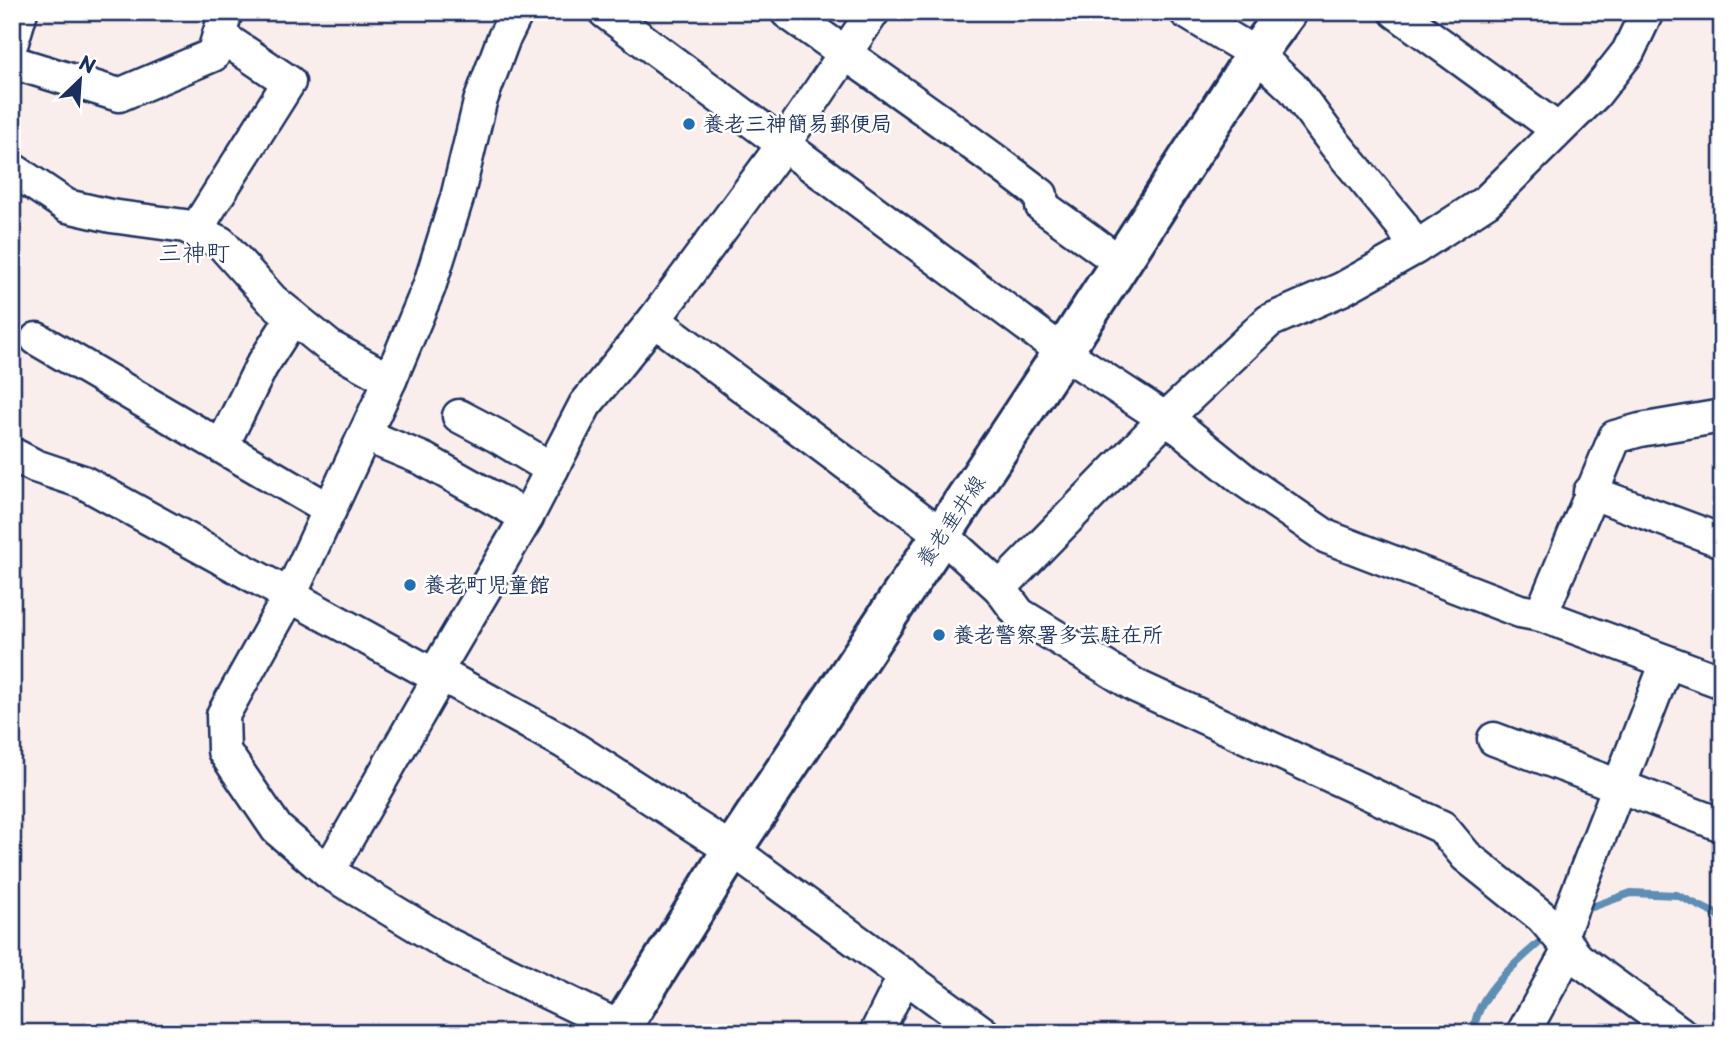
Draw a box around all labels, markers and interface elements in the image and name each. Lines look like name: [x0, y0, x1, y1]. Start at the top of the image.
north arrow: [46, 46, 116, 116]
text: N: [75, 48, 100, 80]
place label: 養老三神簡易郵便局: [703, 106, 892, 138]
marker: 養老三神簡易郵便局: [681, 116, 697, 132]
district label: 三神町: [158, 233, 230, 269]
street label: 養老垂井線: [907, 467, 992, 572]
place label: 養老町児童館: [424, 567, 550, 599]
marker: 養老町児童館: [402, 577, 418, 593]
place label: 養老警察署多芸駐在所: [953, 617, 1163, 649]
marker: 養老警察署多芸駐在所: [931, 627, 947, 643]

